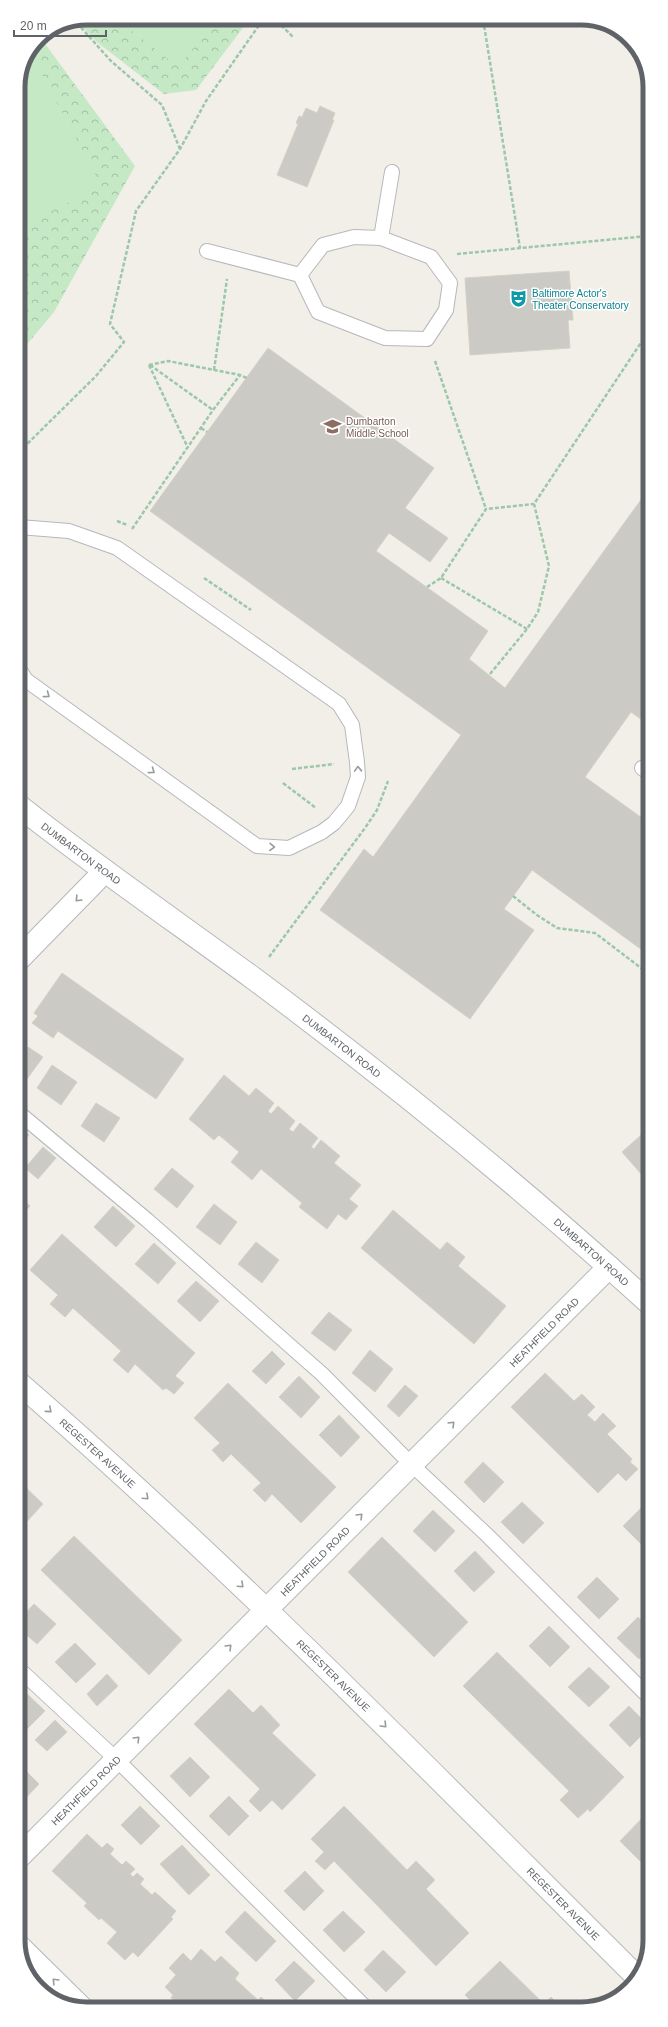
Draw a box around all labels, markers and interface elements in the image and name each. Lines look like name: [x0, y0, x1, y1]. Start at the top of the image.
scale bar: [14, 12, 106, 38]
text: 20 m: [20, 19, 47, 33]
place label: Baltimore Actor's Theater Conservatory: [532, 288, 629, 311]
theatre icon: Baltimore Actor's Theater Conservatory: [509, 289, 529, 309]
place label: Dumbarton Middle School: [346, 416, 409, 439]
school or university icon: Dumbarton Middle School: [323, 417, 343, 437]
one-way arrow: [43, 690, 50, 698]
one-way arrow: [148, 766, 155, 773]
one-way arrow: [353, 766, 362, 772]
street label: DUMBARTON ROAD: [39, 821, 123, 887]
one-way arrow: [269, 843, 275, 851]
one-way arrow: [75, 894, 83, 902]
street label: DUMBARTON ROAD: [300, 1012, 383, 1080]
street label: DUMBARTON ROAD: [552, 1216, 631, 1288]
street label: HEATHFIELD ROAD: [507, 1296, 581, 1369]
one-way arrow: [44, 1405, 52, 1412]
street label: REGESTER AVENUE: [58, 1417, 138, 1490]
one-way arrow: [447, 1421, 455, 1429]
one-way arrow: [141, 1492, 149, 1499]
one-way arrow: [355, 1513, 363, 1521]
street label: HEATHFIELD ROAD: [278, 1525, 352, 1598]
one-way arrow: [236, 1580, 244, 1588]
street label: REGESTER AVENUE: [294, 1637, 372, 1714]
one-way arrow: [224, 1644, 232, 1652]
one-way arrow: [379, 1720, 386, 1728]
one-way arrow: [132, 1736, 140, 1744]
street label: HEATHFIELD ROAD: [49, 1754, 123, 1827]
street label: REGESTER AVENUE: [525, 1865, 602, 1943]
one-way arrow: [52, 1979, 60, 1986]

